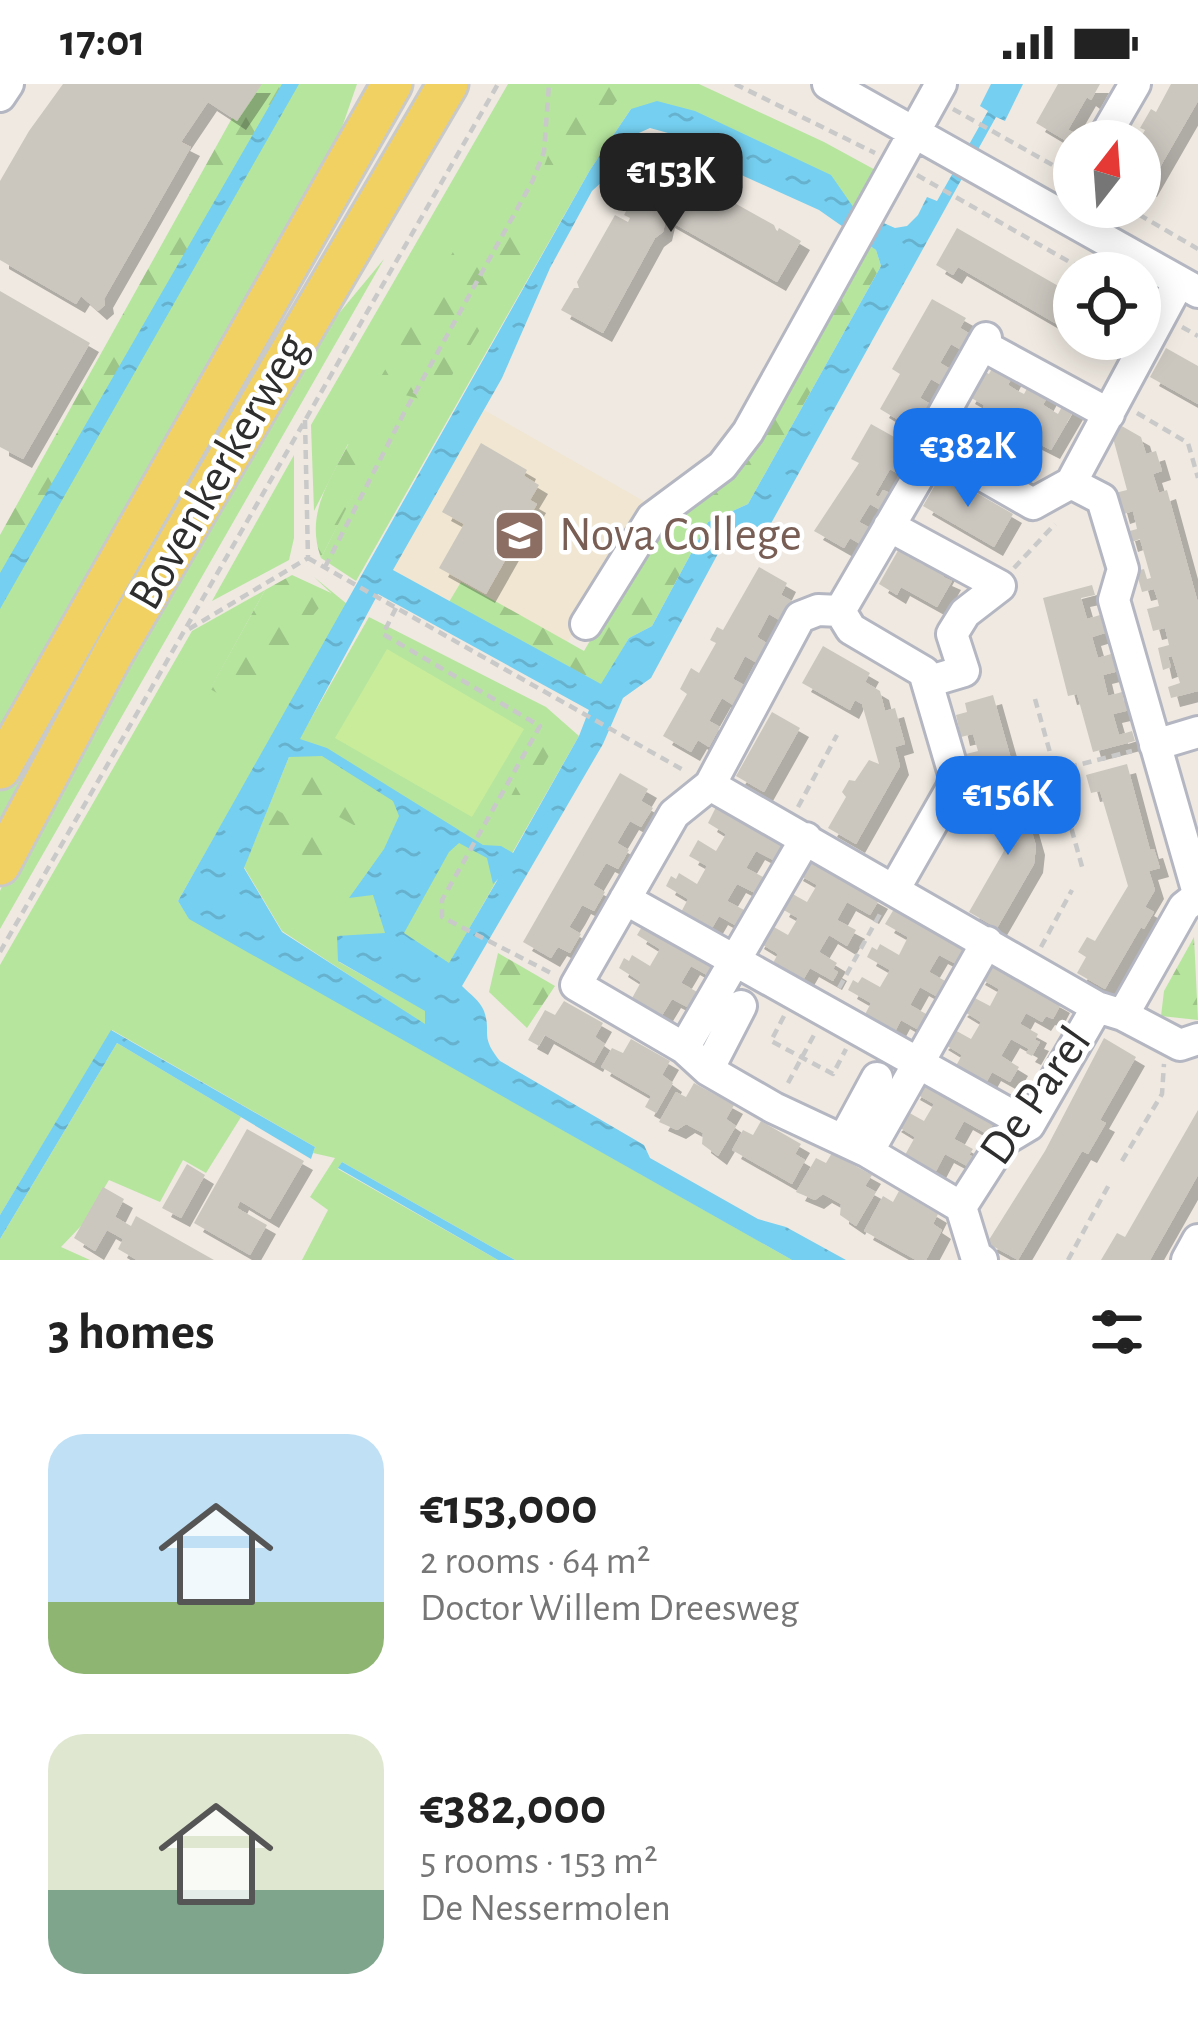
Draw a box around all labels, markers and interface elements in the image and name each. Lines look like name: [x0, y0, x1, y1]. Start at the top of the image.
text: 17:01: [60, 19, 146, 64]
north arrow: [1053, 120, 1161, 228]
map controls: [1053, 120, 1161, 360]
pin: €153K: [587, 133, 755, 235]
text: €153K: [627, 152, 715, 191]
button: locate: [1053, 252, 1161, 360]
street label: Bovenkerkerweg: [121, 325, 317, 618]
pin: €382K: [884, 408, 1052, 510]
text: €382K: [920, 427, 1016, 466]
school or university icon: Nova College: [492, 508, 548, 564]
place label: Nova College: [559, 512, 802, 560]
pin: €156K: [924, 756, 1092, 858]
text: €156K: [963, 775, 1053, 814]
street label: De Parel: [972, 1018, 1100, 1174]
icon: filters: [1084, 1299, 1150, 1365]
text: 3 homes: [48, 1307, 215, 1358]
icon: home: [144, 1482, 288, 1626]
text: €153,000: [420, 1482, 598, 1533]
text: 2 rooms · 64 m²: [420, 1542, 650, 1581]
text: Doctor Willem Dreesweg: [420, 1589, 799, 1628]
icon: home: [144, 1782, 288, 1926]
text: €382,000: [420, 1782, 606, 1833]
text: 5 rooms · 153 m²: [420, 1842, 658, 1881]
text: De Nessermolen: [420, 1889, 671, 1928]

